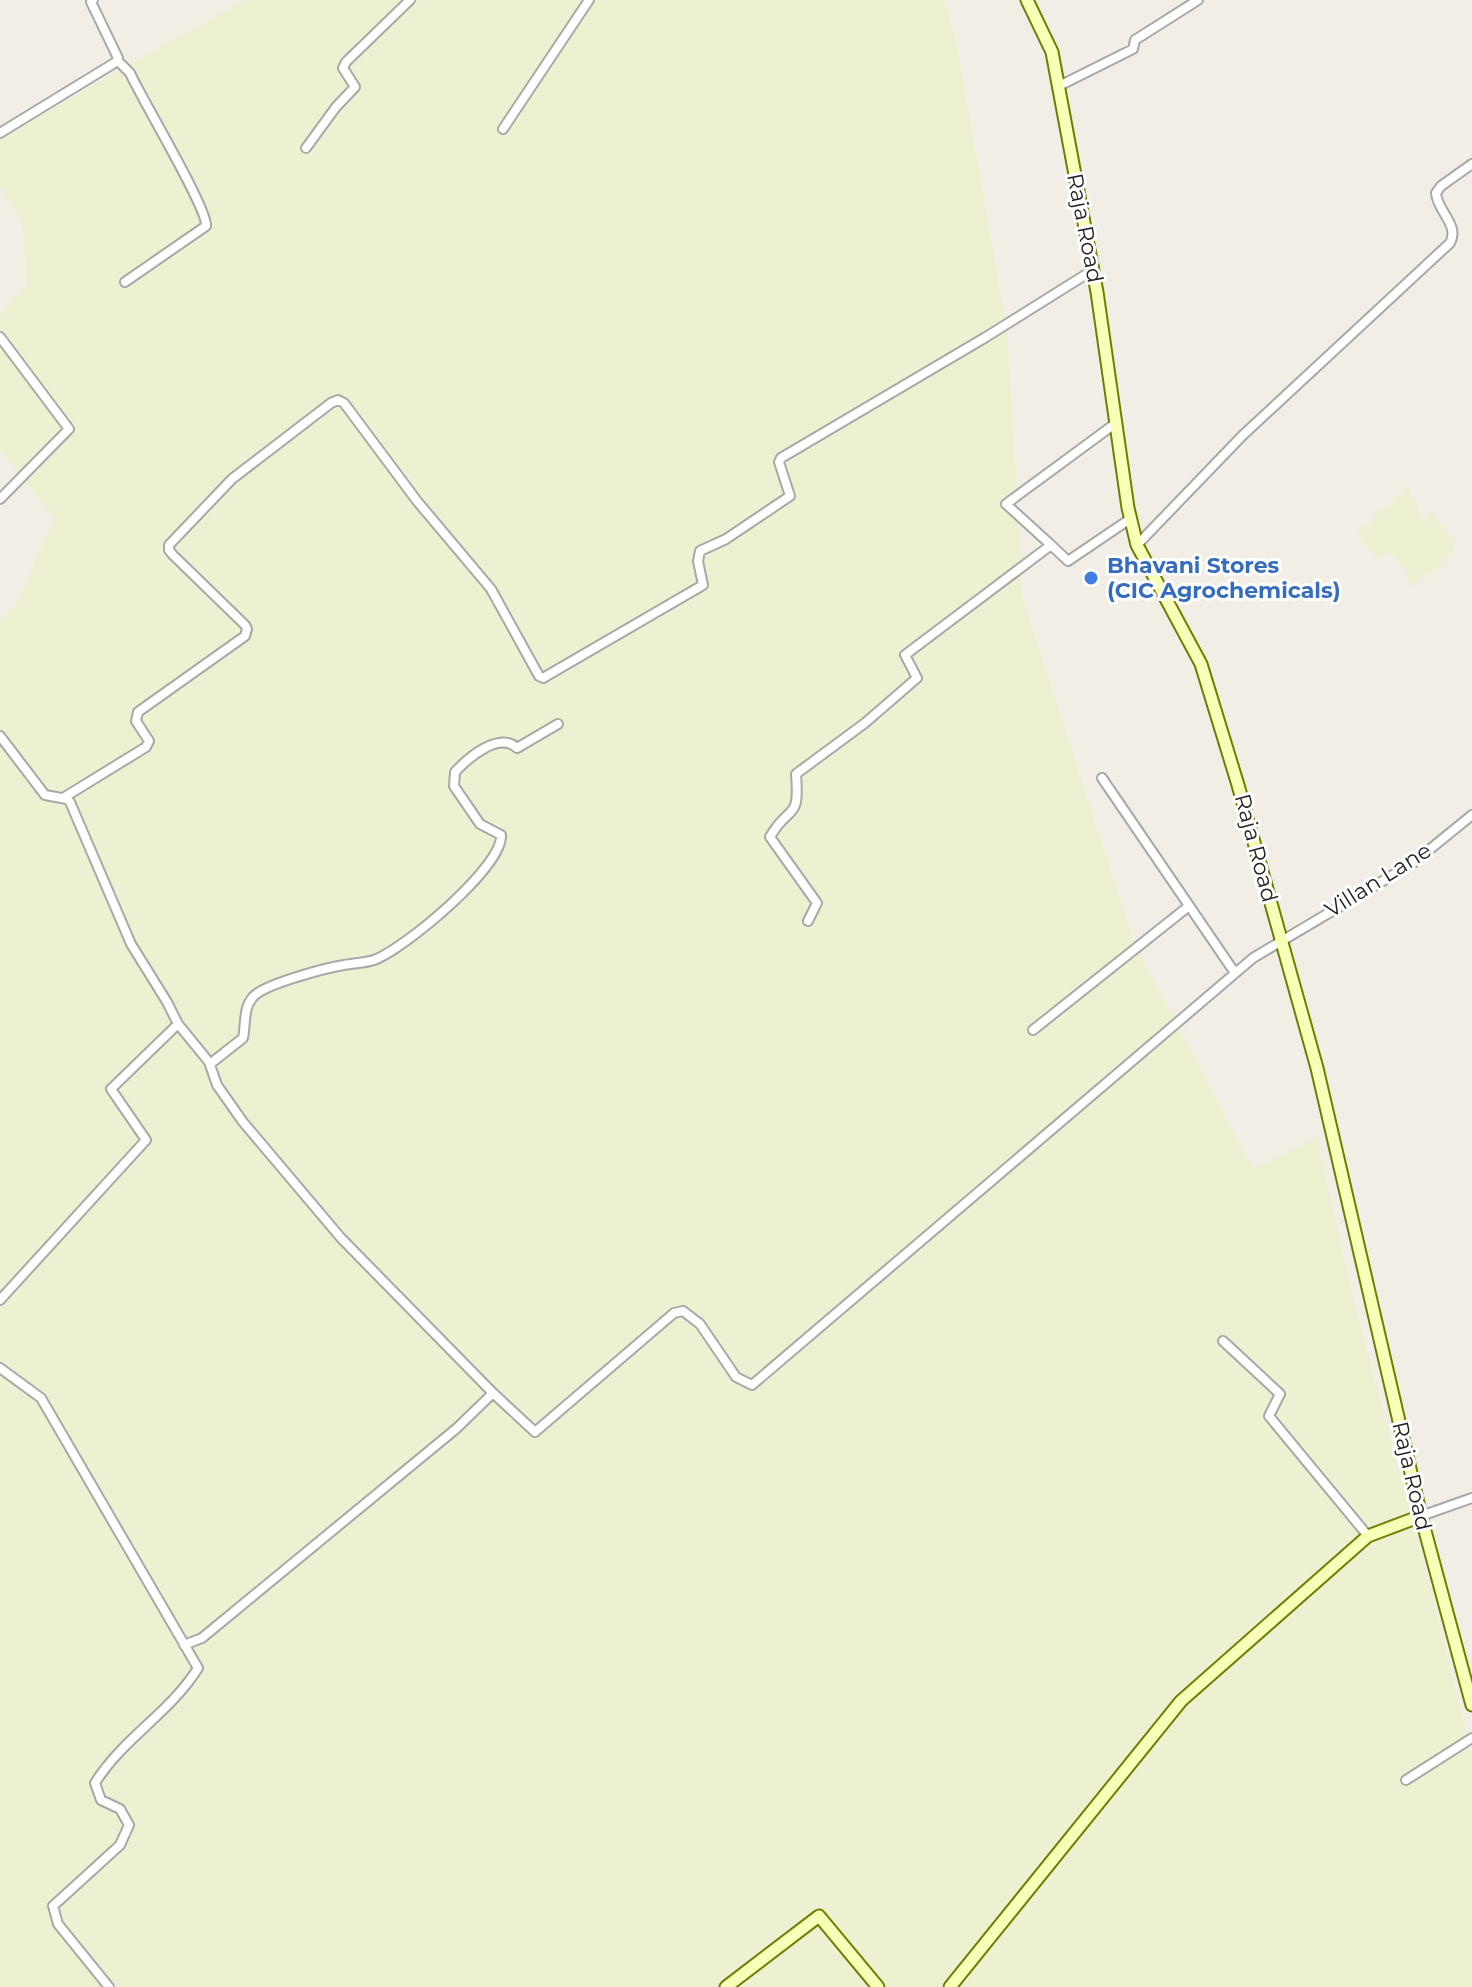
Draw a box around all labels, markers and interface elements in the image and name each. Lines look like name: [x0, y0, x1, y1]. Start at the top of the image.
street label: Raja Road: [1061, 171, 1109, 285]
place label: Bhavani Stores (CIC Agrochemicals): [1107, 552, 1341, 604]
marker: Bhavani Stores (CIC Agrochemicals): [1082, 569, 1100, 587]
street label: Raja Road: [1229, 791, 1283, 905]
street label: Villan Lane: [1320, 837, 1436, 923]
street label: Raja Road: [1386, 1419, 1438, 1533]

